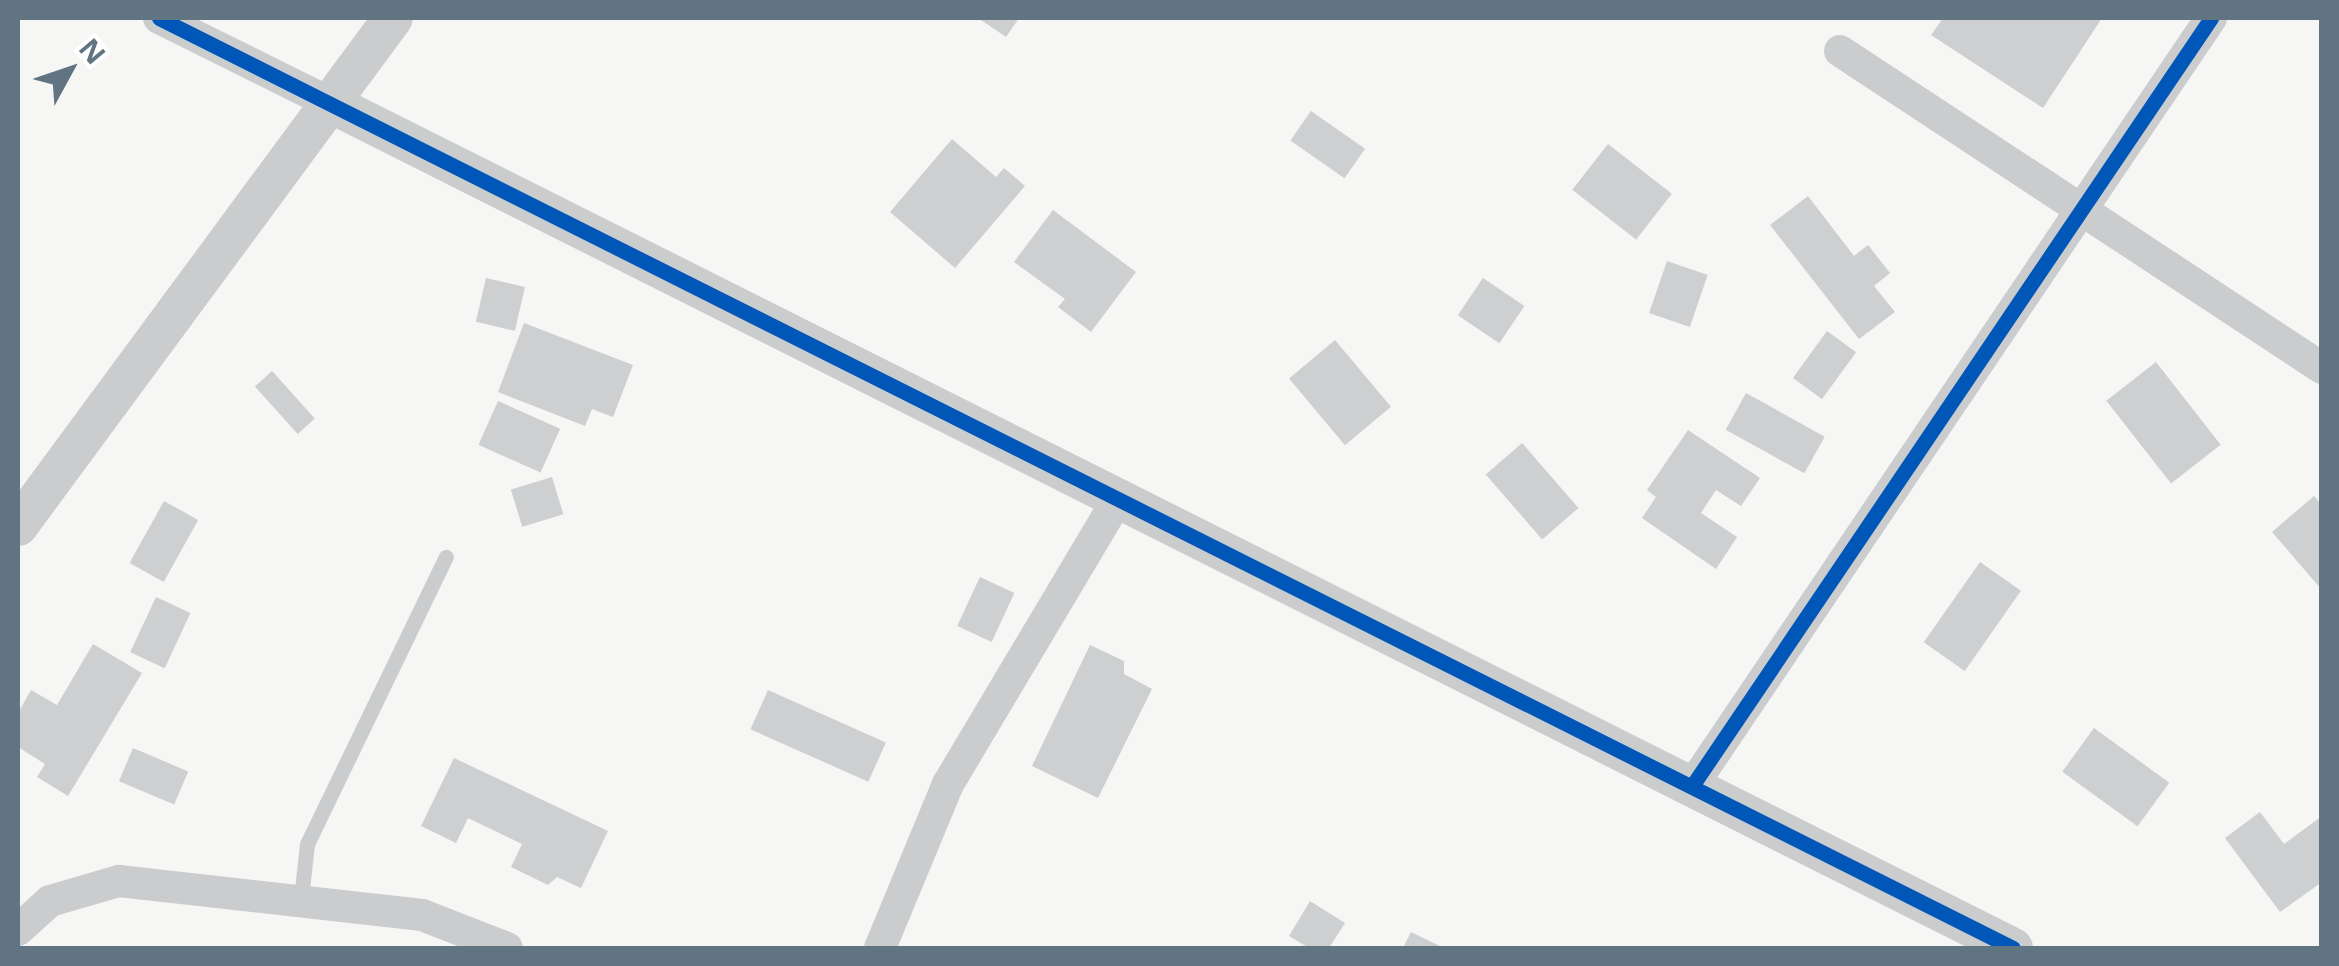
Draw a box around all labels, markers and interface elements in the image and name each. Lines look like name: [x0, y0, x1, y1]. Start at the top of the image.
north arrow: [20, 20, 120, 120]
text: N: [71, 30, 115, 72]

